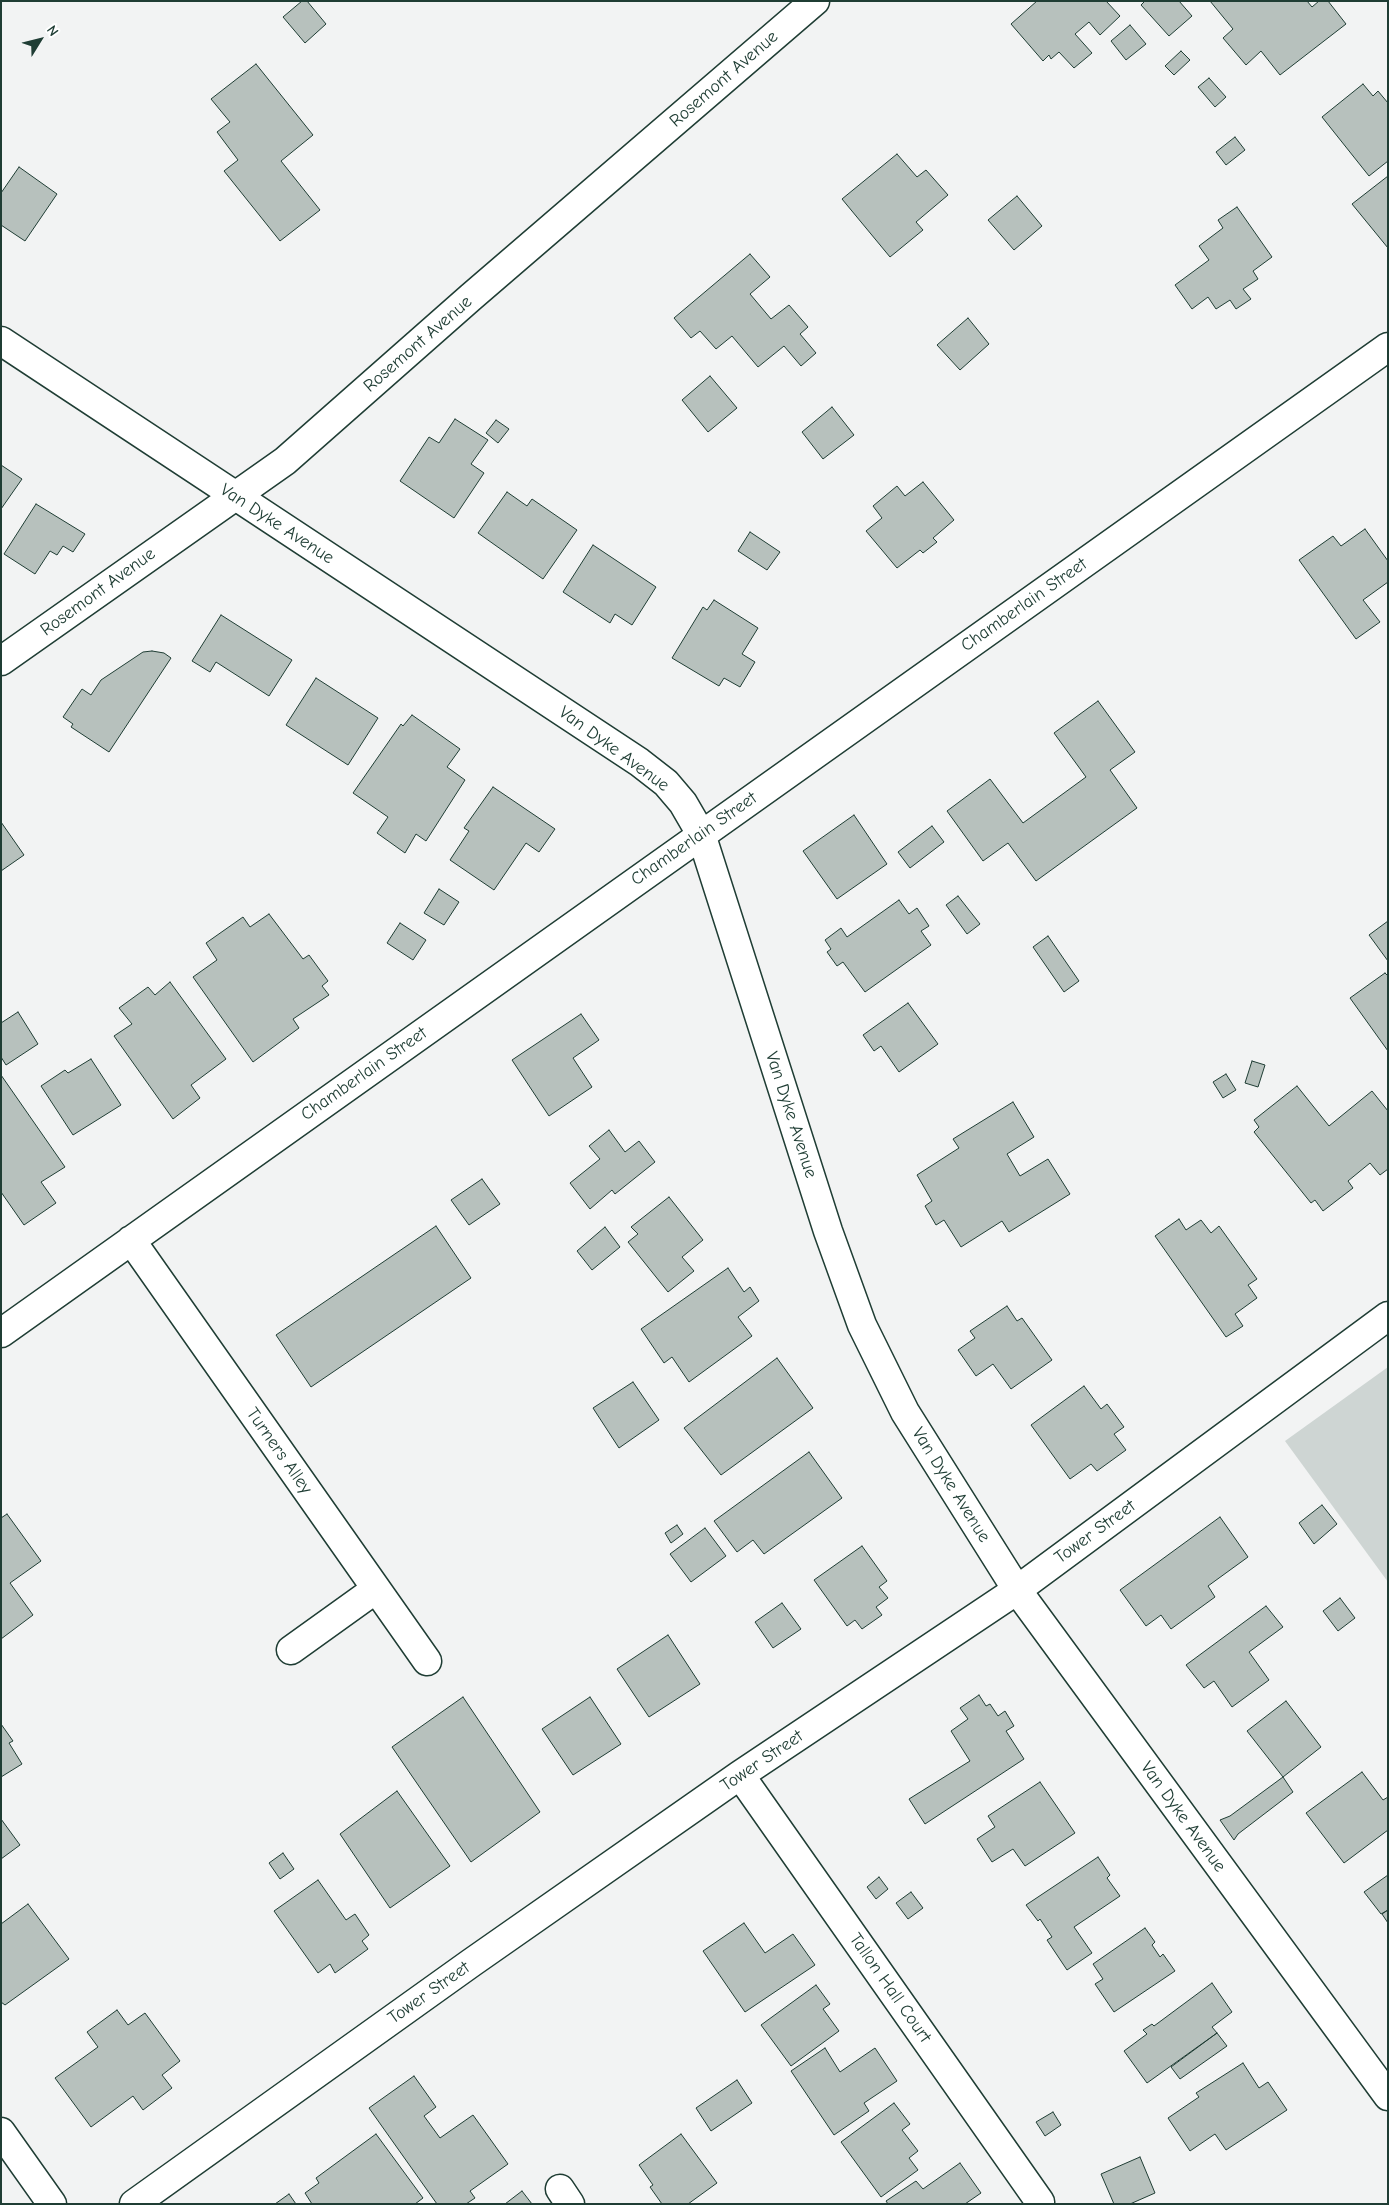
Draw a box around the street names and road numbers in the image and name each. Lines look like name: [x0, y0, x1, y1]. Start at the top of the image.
street label: Rosemont Avenue: [665, 26, 783, 132]
street label: Rosemont Avenue: [359, 291, 477, 397]
street label: Van Dyke Avenue: [216, 479, 338, 569]
street label: Rosemont Avenue: [36, 543, 160, 641]
street label: Chamberlain Street: [957, 553, 1091, 657]
street label: Van Dyke Avenue: [554, 702, 674, 796]
street label: Chamberlain Street: [627, 787, 761, 891]
street label: Chamberlain Street: [297, 1022, 431, 1126]
street label: Van Dyke Avenue: [760, 1049, 822, 1181]
street label: Turners Alley: [241, 1404, 317, 1498]
street label: Van Dyke Avenue: [907, 1424, 995, 1546]
street label: Tower Street: [1050, 1495, 1140, 1569]
street label: Tower Street: [717, 1726, 807, 1796]
street label: Van Dyke Avenue: [1136, 1757, 1230, 1877]
street label: Tallon Hall Court: [844, 1929, 936, 2047]
street label: Tower Street: [384, 1957, 474, 2029]

